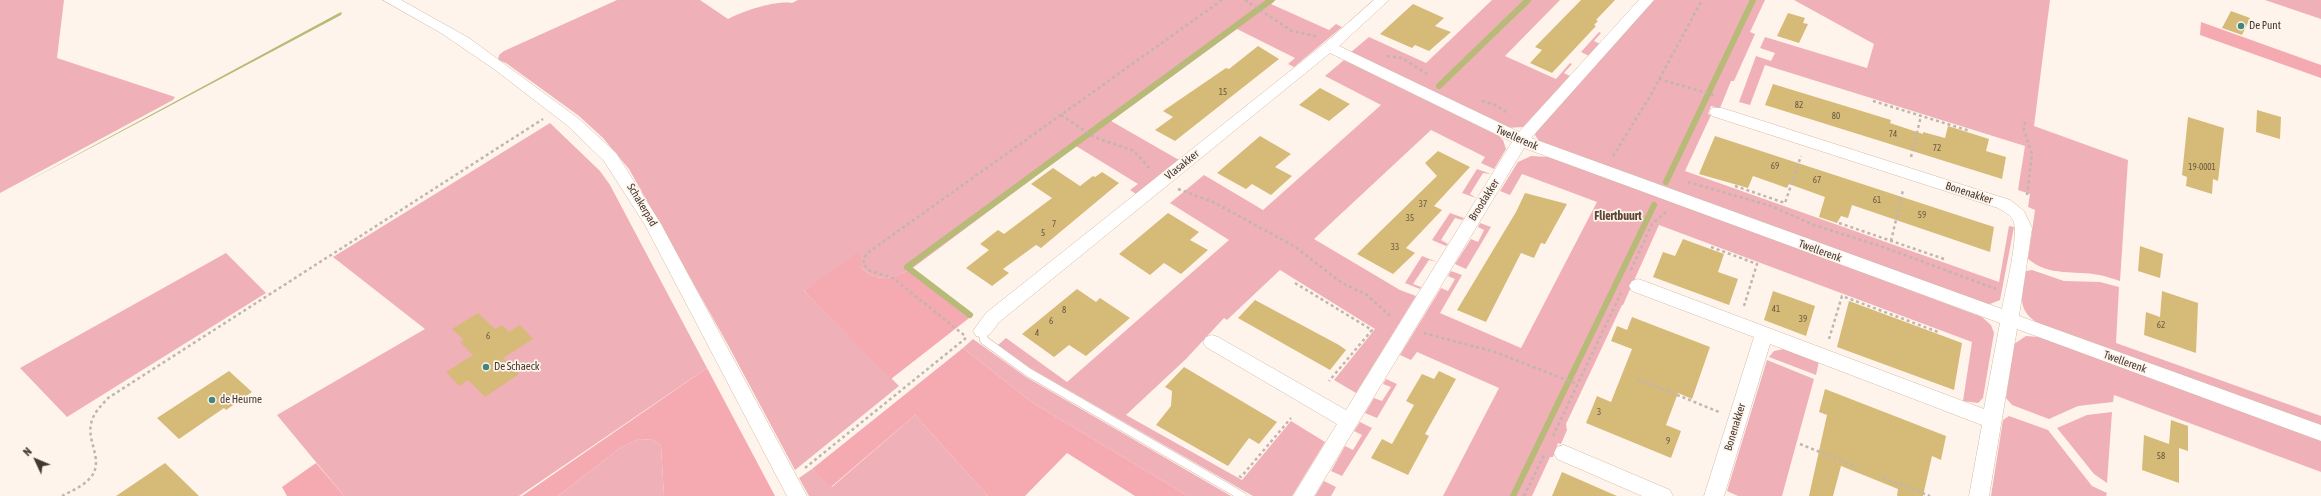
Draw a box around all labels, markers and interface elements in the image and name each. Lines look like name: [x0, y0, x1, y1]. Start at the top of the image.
place label: De Punt: [2249, 19, 2281, 33]
marker: De Punt: [2236, 21, 2246, 31]
house number: 15: [1219, 87, 1227, 97]
house number: 82: [1795, 100, 1803, 110]
house number: 80: [1832, 111, 1840, 121]
street label: Twellerenk: [1494, 123, 1540, 153]
house number: 74: [1889, 129, 1897, 139]
house number: 72: [1933, 143, 1941, 153]
street label: Vlasakker: [1162, 147, 1202, 183]
house number: 69: [1771, 161, 1779, 171]
house number: 19-0001: [2188, 162, 2216, 172]
house number: 67: [1813, 175, 1821, 185]
street label: Broodakker: [1466, 177, 1502, 223]
street label: Bonenakker: [1944, 179, 1994, 207]
street label: Schakerpad: [624, 181, 660, 229]
house number: 61: [1873, 195, 1881, 205]
house number: 37: [1419, 199, 1427, 209]
district label: Fliertbuurt: [1594, 209, 1642, 223]
house number: 59: [1918, 210, 1926, 220]
house number: 35: [1406, 213, 1414, 223]
house number: 7: [1052, 219, 1056, 229]
house number: 5: [1041, 228, 1045, 238]
street label: Twellerenk: [1797, 237, 1843, 265]
house number: 33: [1391, 242, 1399, 252]
house number: 41: [1772, 304, 1780, 314]
house number: 8: [1062, 305, 1066, 315]
house number: 39: [1799, 314, 1807, 324]
house number: 6: [1049, 316, 1053, 326]
house number: 62: [2157, 320, 2165, 330]
house number: 4: [1035, 328, 1039, 338]
house number: 6: [486, 331, 490, 341]
street label: Twellerenk: [2102, 348, 2148, 376]
place label: De Schaeck: [494, 360, 540, 374]
marker: De Schaeck: [481, 362, 491, 372]
place label: de Heurne: [220, 393, 262, 407]
marker: de Heurne: [207, 395, 217, 405]
street label: Bonenakker: [1722, 402, 1748, 452]
house number: 3: [1597, 407, 1601, 417]
house number: 9: [1666, 436, 1670, 446]
north arrow: [16, 440, 56, 480]
text: N: [21, 445, 34, 458]
house number: 58: [2157, 451, 2165, 461]

